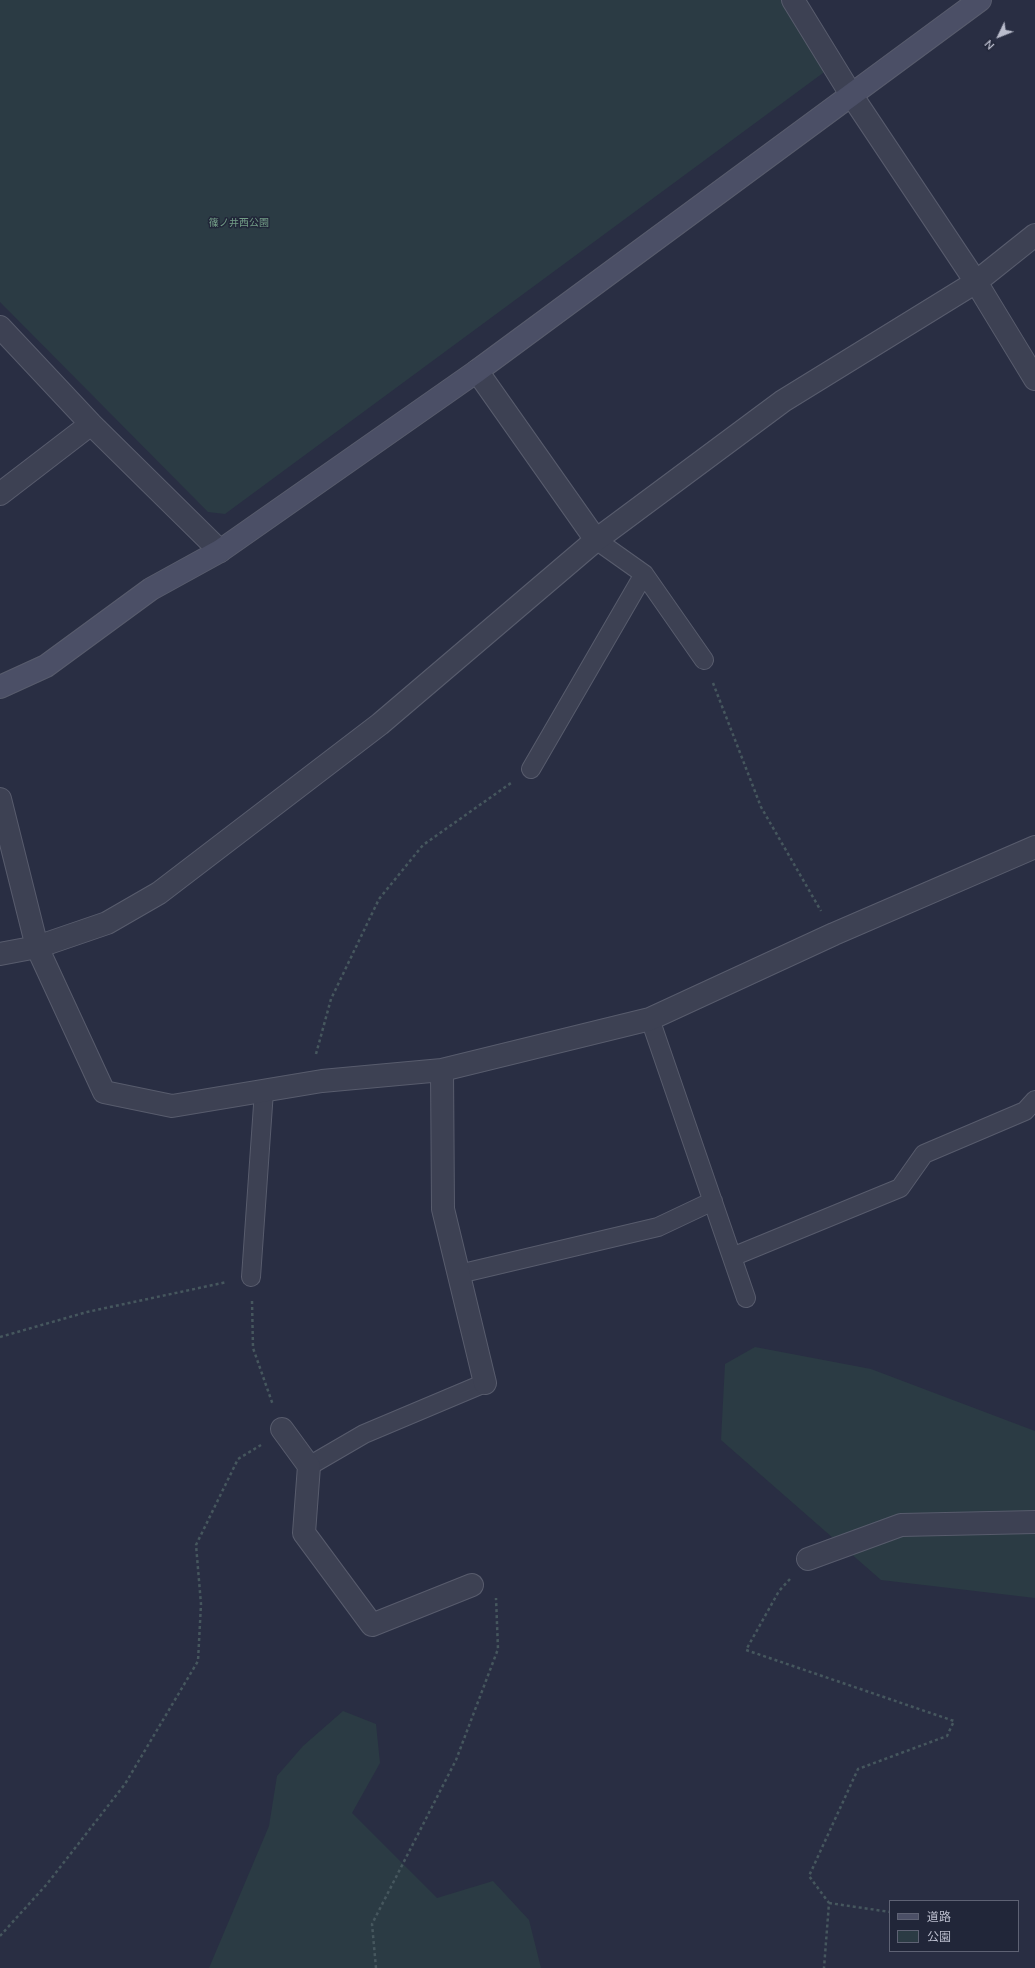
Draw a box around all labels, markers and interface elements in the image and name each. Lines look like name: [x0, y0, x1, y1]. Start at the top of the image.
north arrow: [979, 16, 1019, 56]
text: N: [982, 36, 998, 53]
park label: 篠ノ井西公園: [209, 218, 269, 230]
legend: [889, 1900, 1019, 1952]
text: 道路: [927, 1909, 951, 1925]
text: 公園: [927, 1929, 951, 1945]

